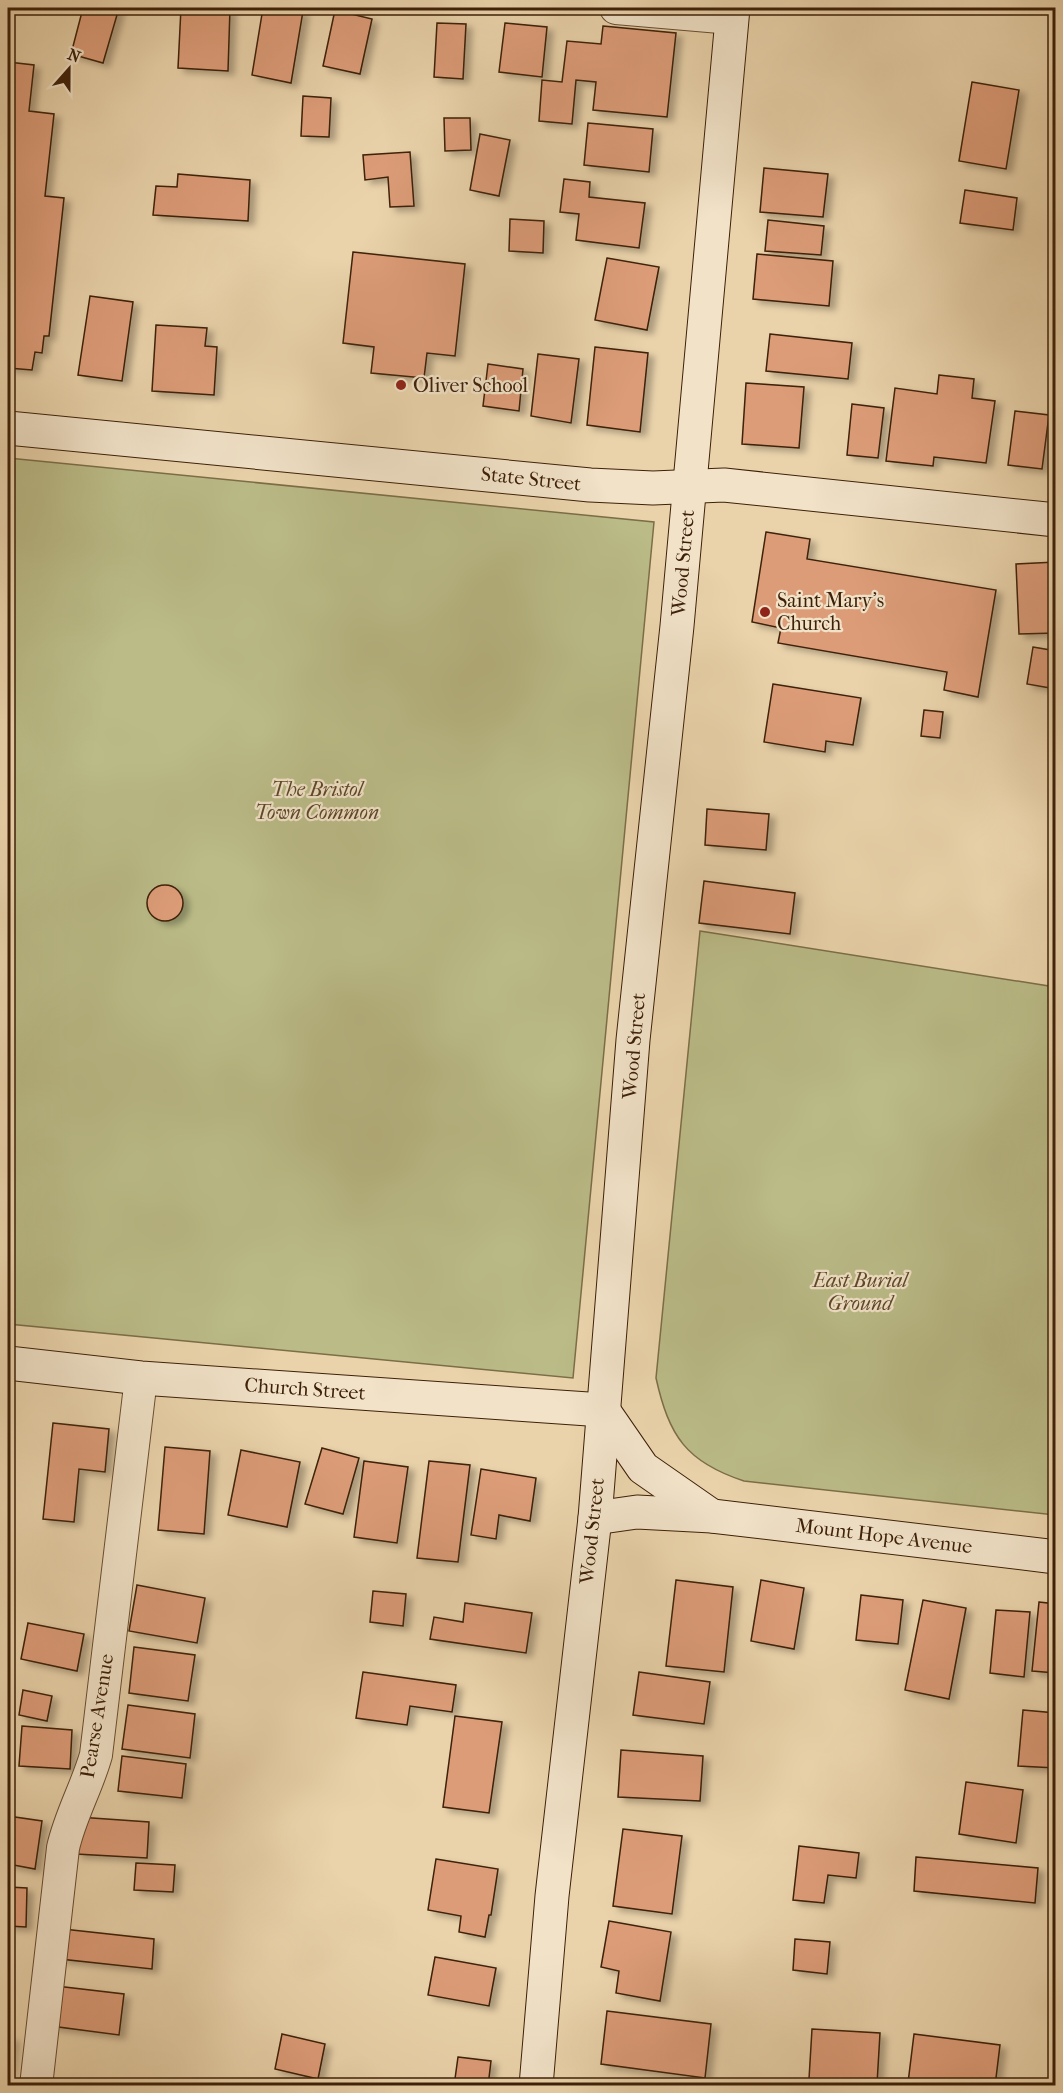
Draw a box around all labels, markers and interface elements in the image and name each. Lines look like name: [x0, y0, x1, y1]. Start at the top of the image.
north arrow: [39, 39, 99, 99]
text: N: [65, 44, 84, 67]
place label: Oliver School: [413, 374, 529, 397]
marker: Oliver School: [394, 378, 408, 392]
street label: State Street: [480, 462, 582, 496]
street label: Wood Street: [667, 509, 699, 618]
place label: Saint Mary's Church: [777, 589, 884, 635]
marker: Saint Mary's Church: [758, 605, 772, 619]
park label: The Bristol Town Common: [255, 778, 379, 824]
street label: Wood Street: [618, 992, 650, 1101]
park label: East Burial Ground: [812, 1269, 909, 1315]
street label: Church Street: [244, 1373, 366, 1405]
street label: Wood Street: [575, 1477, 609, 1586]
street label: Mount Hope Avenue: [795, 1514, 974, 1558]
street label: Pearse Avenue: [76, 1652, 118, 1780]

